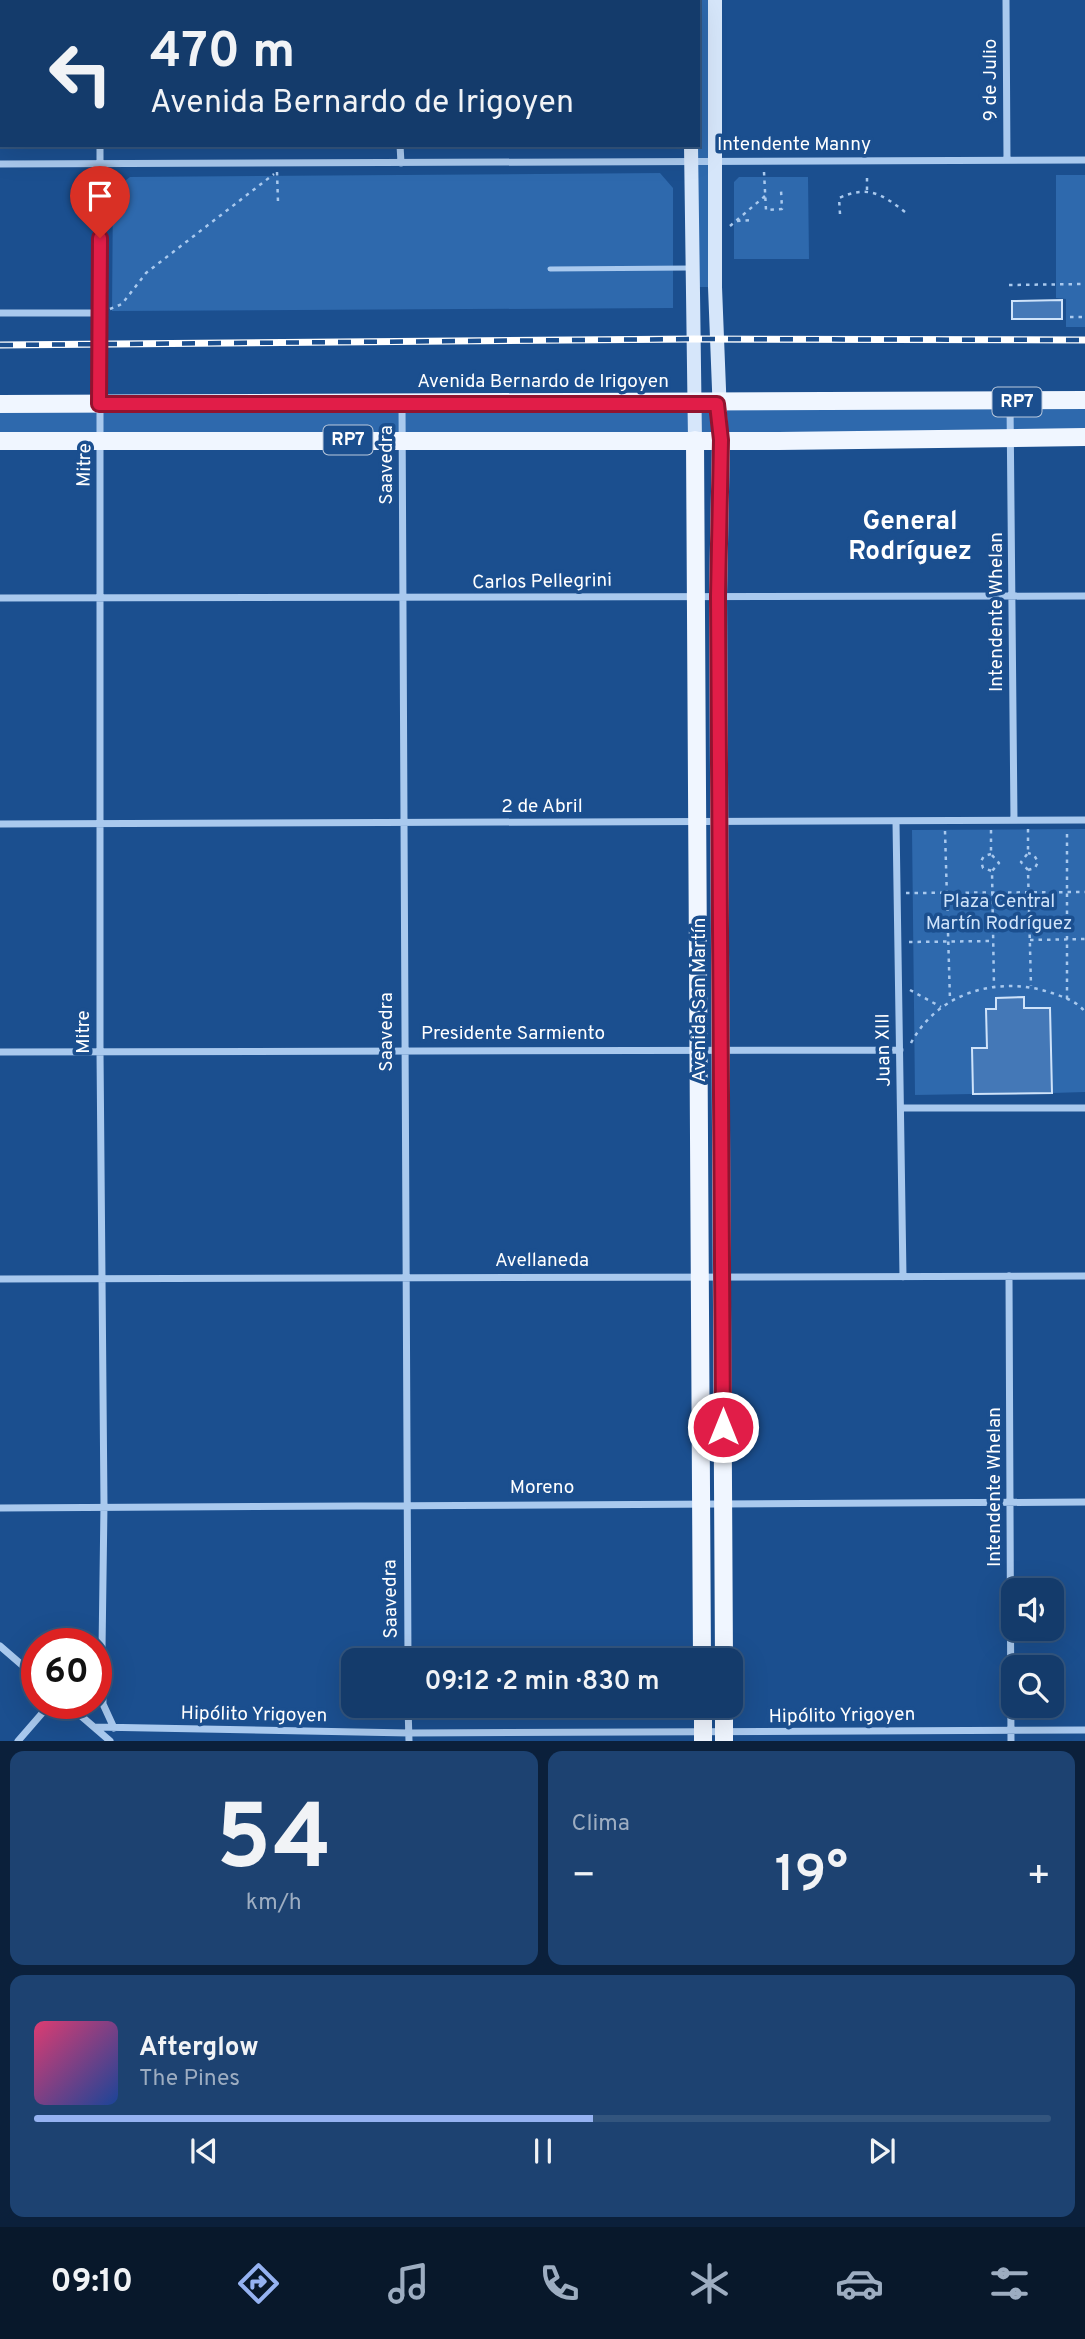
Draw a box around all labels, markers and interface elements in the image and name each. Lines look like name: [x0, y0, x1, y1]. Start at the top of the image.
text: 470 m: [150, 23, 295, 85]
icon: left: [35, 28, 126, 119]
street label: 9 de Julio: [979, 39, 1003, 121]
text: Avenida Bernardo de Irigoyen: [150, 84, 574, 124]
street label: Intendente Manny: [717, 133, 871, 157]
pin: [70, 166, 130, 238]
icon: arrive: [81, 177, 119, 215]
street label: Avenida Bernardo de Irigoyen: [417, 370, 669, 394]
road number: RP7: [992, 388, 1042, 416]
street label: Saavedra: [375, 425, 399, 505]
road number: RP7: [324, 426, 372, 454]
street label: Mitre: [73, 443, 97, 487]
district label: General Rodríguez: [848, 506, 972, 569]
street label: Intendente Whelan: [985, 532, 1009, 692]
street label: Carlos Pellegrini: [472, 569, 612, 595]
street label: 2 de Abril: [501, 795, 583, 819]
park label: Plaza Central Martín Rodríguez: [926, 890, 1072, 936]
street label: Avenida San Martín: [688, 918, 712, 1082]
street label: Saavedra: [375, 992, 399, 1072]
street label: Mitre: [72, 1010, 96, 1054]
street label: Juan XIII: [871, 1013, 897, 1087]
street label: Presidente Sarmiento: [421, 1022, 605, 1046]
street label: Avellaneda: [495, 1249, 589, 1273]
position arrow: [686, 1390, 760, 1464]
street label: Intendente Whelan: [983, 1407, 1007, 1567]
street label: Moreno: [510, 1476, 574, 1500]
street label: Saavedra: [378, 1559, 404, 1639]
map controls: [1001, 1578, 1064, 1718]
button: sound: [1001, 1578, 1064, 1641]
speed limit sign: 60: [21, 1628, 112, 1719]
button: search: [1001, 1655, 1064, 1718]
text: 09:12 · 2 min · 830 m: [425, 1666, 659, 1699]
street label: Hipólito Yrigoyen: [180, 1702, 328, 1728]
street label: Hipólito Yrigoyen: [768, 1703, 916, 1729]
text: 54: [216, 1786, 332, 1901]
text: Clima: [572, 1810, 630, 1839]
text: 19°: [774, 1844, 848, 1910]
text: −: [572, 1853, 596, 1902]
text: +: [1026, 1853, 1051, 1902]
text: km/h: [246, 1889, 302, 1918]
text: Afterglow: [139, 2032, 259, 2065]
text: The Pines: [139, 2065, 240, 2094]
icon: previous: [185, 2132, 223, 2170]
icon: pause: [524, 2132, 562, 2170]
icon: next: [863, 2132, 901, 2170]
icon: directions: [234, 2259, 283, 2308]
icon: music: [384, 2259, 433, 2308]
icon: phone: [535, 2259, 584, 2308]
icon: climate: [685, 2259, 734, 2308]
icon: car: [835, 2259, 884, 2308]
icon: filters: [985, 2259, 1034, 2308]
text: 09:10: [51, 2263, 133, 2303]

